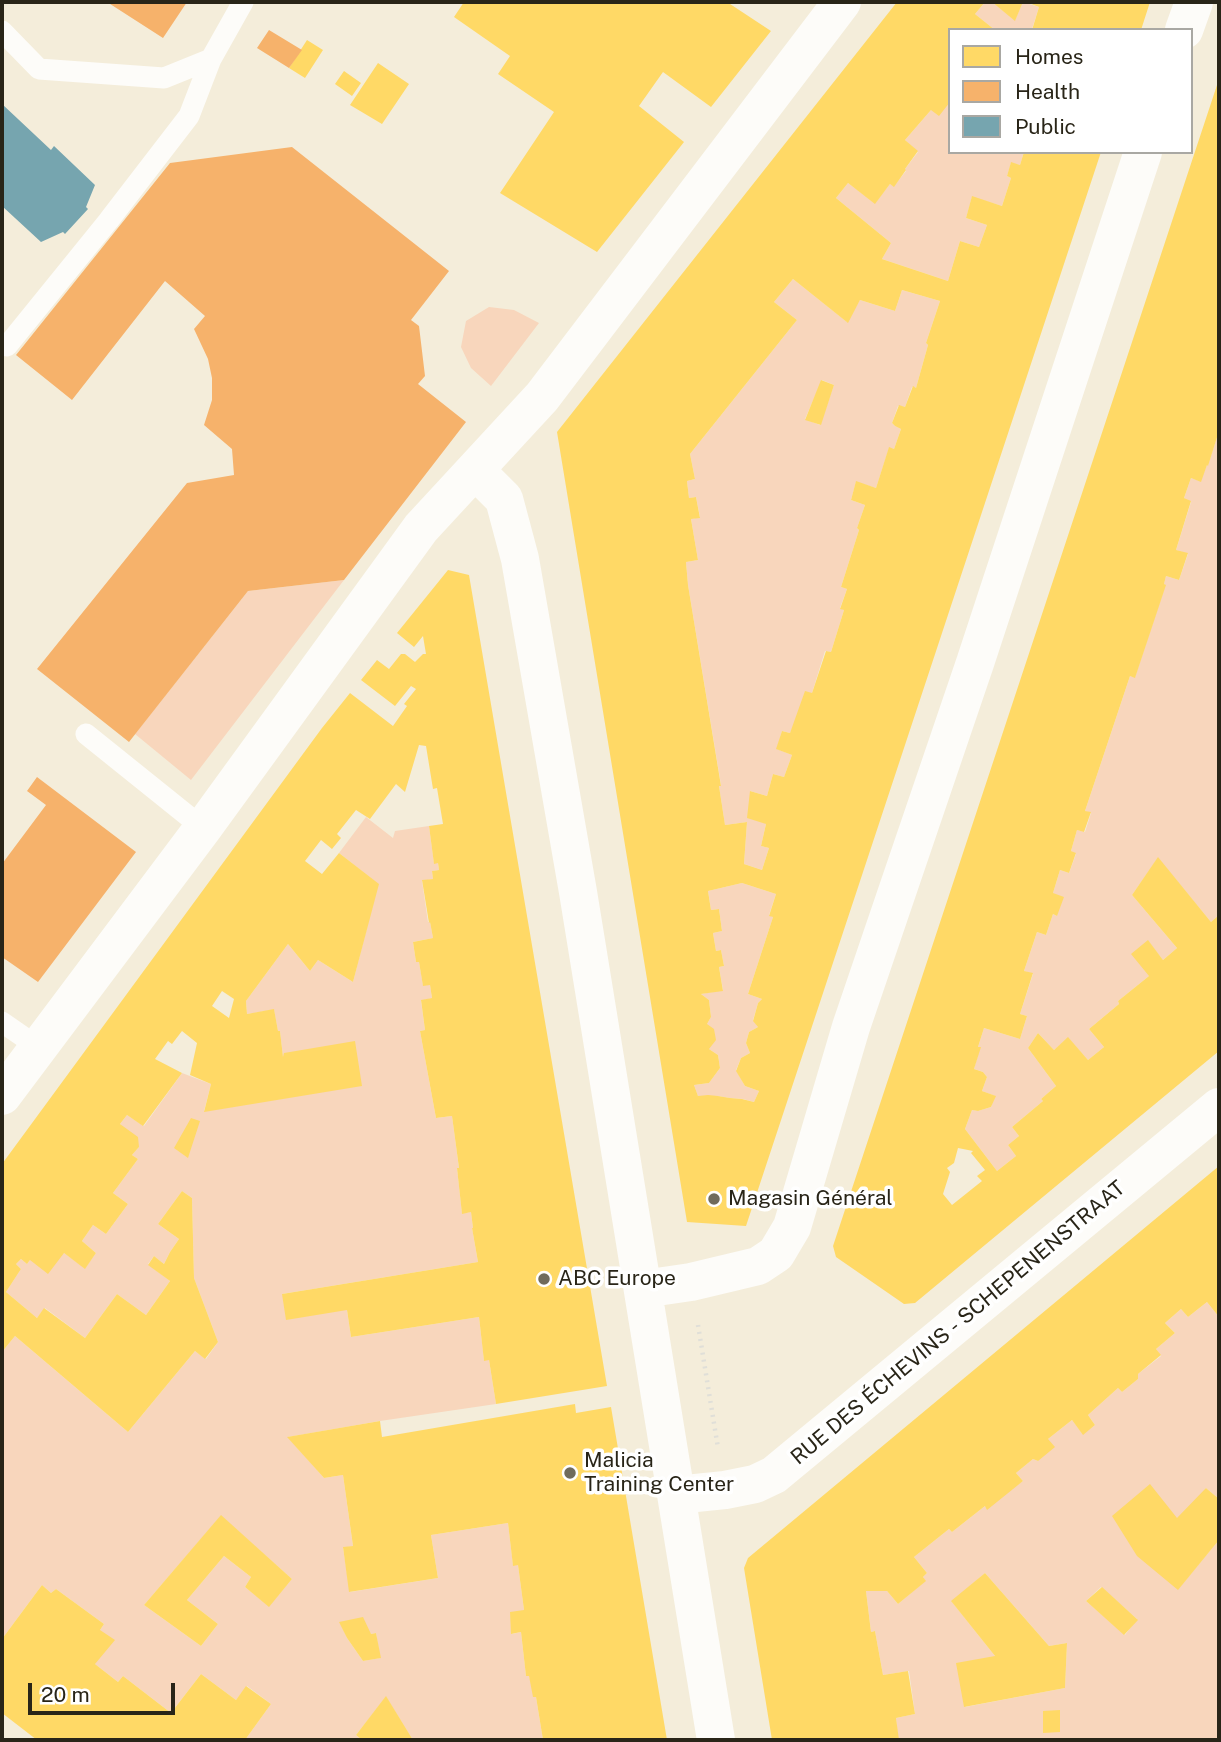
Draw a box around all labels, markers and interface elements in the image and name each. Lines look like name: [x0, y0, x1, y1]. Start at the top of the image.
legend: [948, 28, 1193, 154]
text: Homes: [1015, 44, 1083, 69]
text: Health: [1015, 79, 1080, 104]
text: Public: [1015, 114, 1076, 139]
street label: RUE DES ÉCHEVINS - SCHEPENENSTRAAT: [786, 1176, 1130, 1470]
place label: Magasin Général: [728, 1186, 893, 1212]
marker: Magasin Général: [706, 1191, 722, 1207]
place label: ABC Europe: [558, 1266, 676, 1292]
marker: ABC Europe: [536, 1271, 552, 1287]
place label: Malicia Training Center: [584, 1448, 734, 1498]
marker: Malicia Training Center: [562, 1465, 578, 1481]
scale bar: [32, 1668, 178, 1712]
text: 20 m: [41, 1682, 90, 1707]

